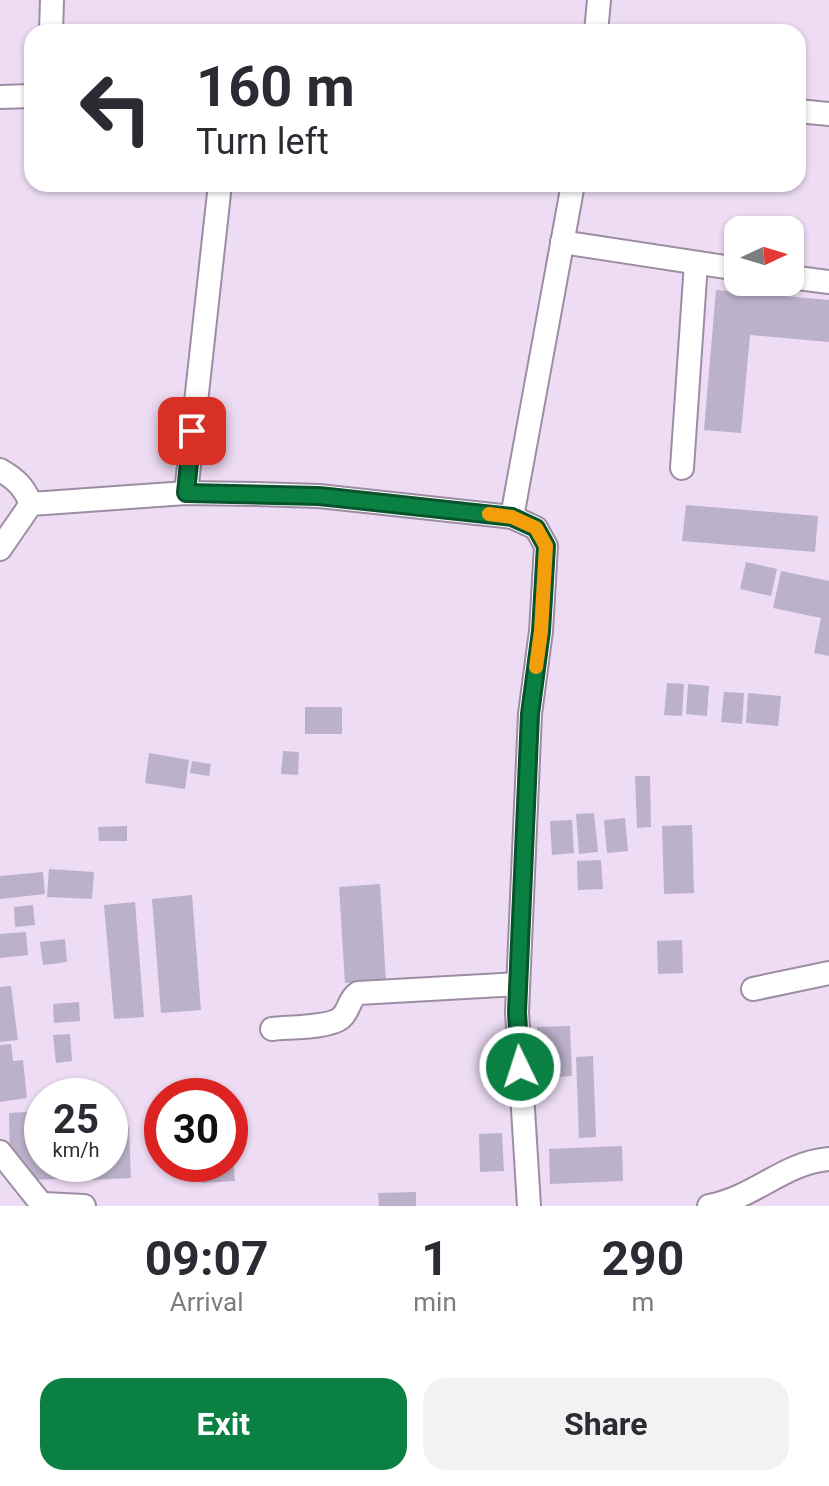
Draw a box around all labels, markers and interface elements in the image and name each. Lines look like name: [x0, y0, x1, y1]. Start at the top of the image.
text: 160 m: [196, 54, 355, 120]
icon: left: [64, 56, 168, 160]
text: Turn left: [196, 121, 329, 163]
north arrow: [724, 216, 804, 296]
map controls: [724, 216, 804, 296]
pin: [158, 397, 226, 465]
icon: arrive: [170, 409, 214, 453]
position arrow: [478, 1025, 562, 1109]
speed limit sign: 30: [144, 1078, 248, 1182]
text: 25: [53, 1096, 99, 1143]
text: km/h: [53, 1138, 99, 1162]
text: 09:07: [145, 1230, 268, 1287]
text: 1: [421, 1230, 449, 1287]
text: 290: [602, 1230, 684, 1287]
text: Arrival: [170, 1287, 244, 1317]
text: min: [413, 1287, 457, 1317]
text: m: [631, 1287, 654, 1317]
button: Exit: [40, 1378, 407, 1470]
button: Share: [423, 1378, 789, 1470]

